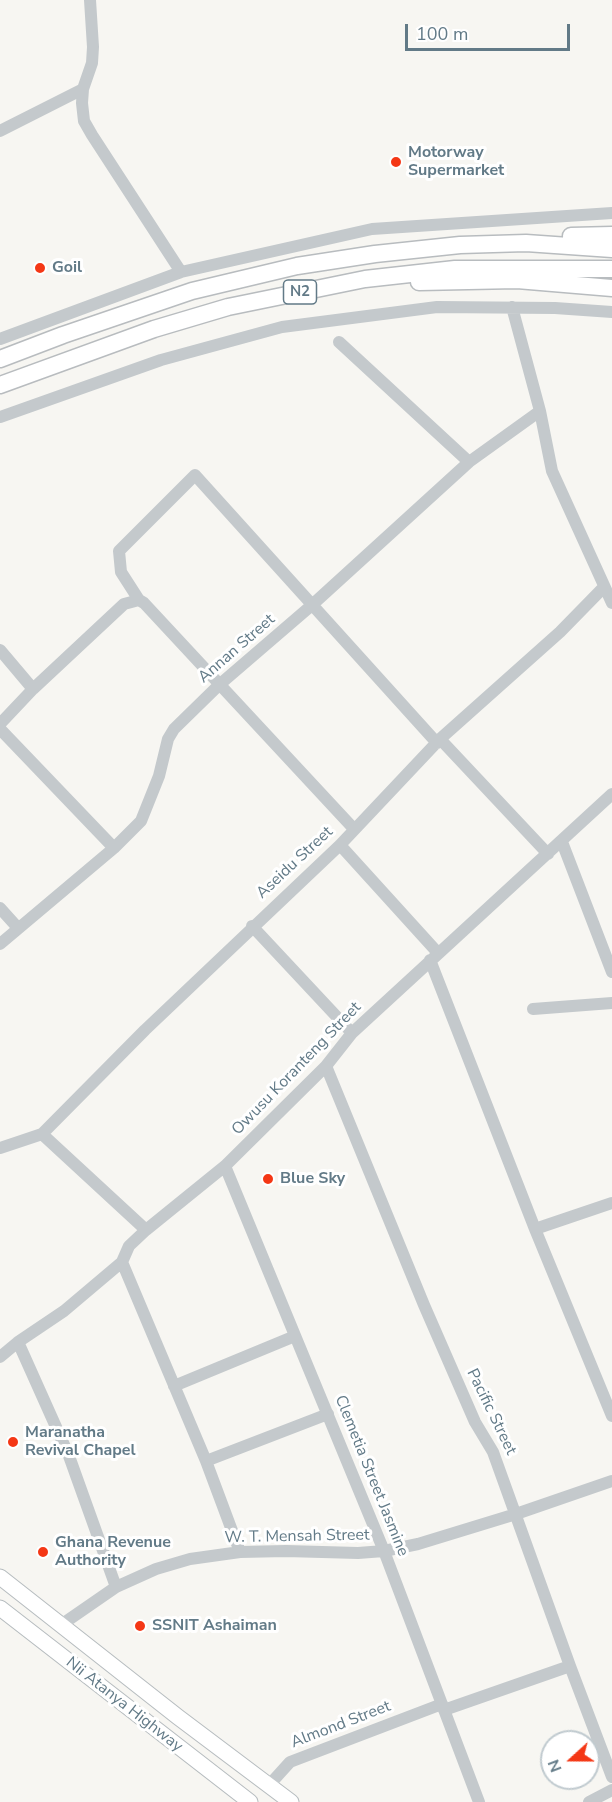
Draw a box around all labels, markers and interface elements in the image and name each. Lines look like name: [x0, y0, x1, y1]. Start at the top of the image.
scale bar: [408, 12, 573, 50]
text: 100 m: [416, 22, 468, 46]
place label: Motorway Supermarket: [408, 143, 504, 181]
marker: Motorway Supermarket: [389, 155, 403, 169]
place label: Goil: [52, 258, 82, 278]
marker: Goil: [33, 261, 47, 275]
road number: N2: [284, 280, 316, 304]
street label: Annan Street: [195, 611, 279, 687]
street label: Aseidu Street: [253, 823, 337, 903]
street label: Owusu Koranteng Street: [228, 998, 366, 1140]
place label: Blue Sky: [280, 1169, 345, 1189]
marker: Blue Sky: [261, 1172, 275, 1186]
street label: Pacific Street: [462, 1366, 520, 1458]
street label: Clemetia Street Jasmine: [330, 1393, 412, 1559]
place label: Maranatha Revival Chapel: [25, 1423, 136, 1461]
marker: Maranatha Revival Chapel: [6, 1435, 20, 1449]
street label: W. T. Mensah Street: [224, 1526, 370, 1548]
place label: Ghana Revenue Authority: [55, 1533, 171, 1571]
marker: Ghana Revenue Authority: [36, 1545, 50, 1559]
place label: SSNIT Ashaiman: [152, 1616, 277, 1636]
marker: SSNIT Ashaiman: [133, 1619, 147, 1633]
street label: Nii Atanya Highway: [62, 1653, 186, 1757]
street label: Almond Street: [288, 1697, 394, 1753]
north arrow: [540, 1730, 600, 1790]
text: N: [543, 1756, 567, 1775]

